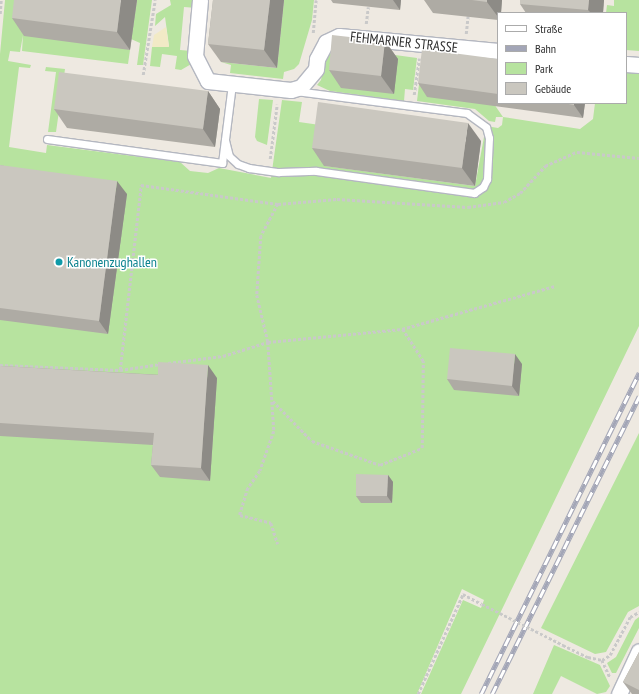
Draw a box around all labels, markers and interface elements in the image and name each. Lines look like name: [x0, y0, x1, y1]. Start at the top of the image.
legend: [497, 12, 627, 104]
text: Straße: [535, 21, 562, 36]
street label: FEHMARNER STRASSE: [349, 28, 459, 56]
text: Bahn: [535, 41, 556, 56]
text: Park: [535, 61, 553, 76]
text: Gebäude: [535, 81, 571, 96]
place label: Kanonenzughallen: [67, 254, 157, 270]
marker: Kanonenzughallen: [54, 257, 64, 267]

